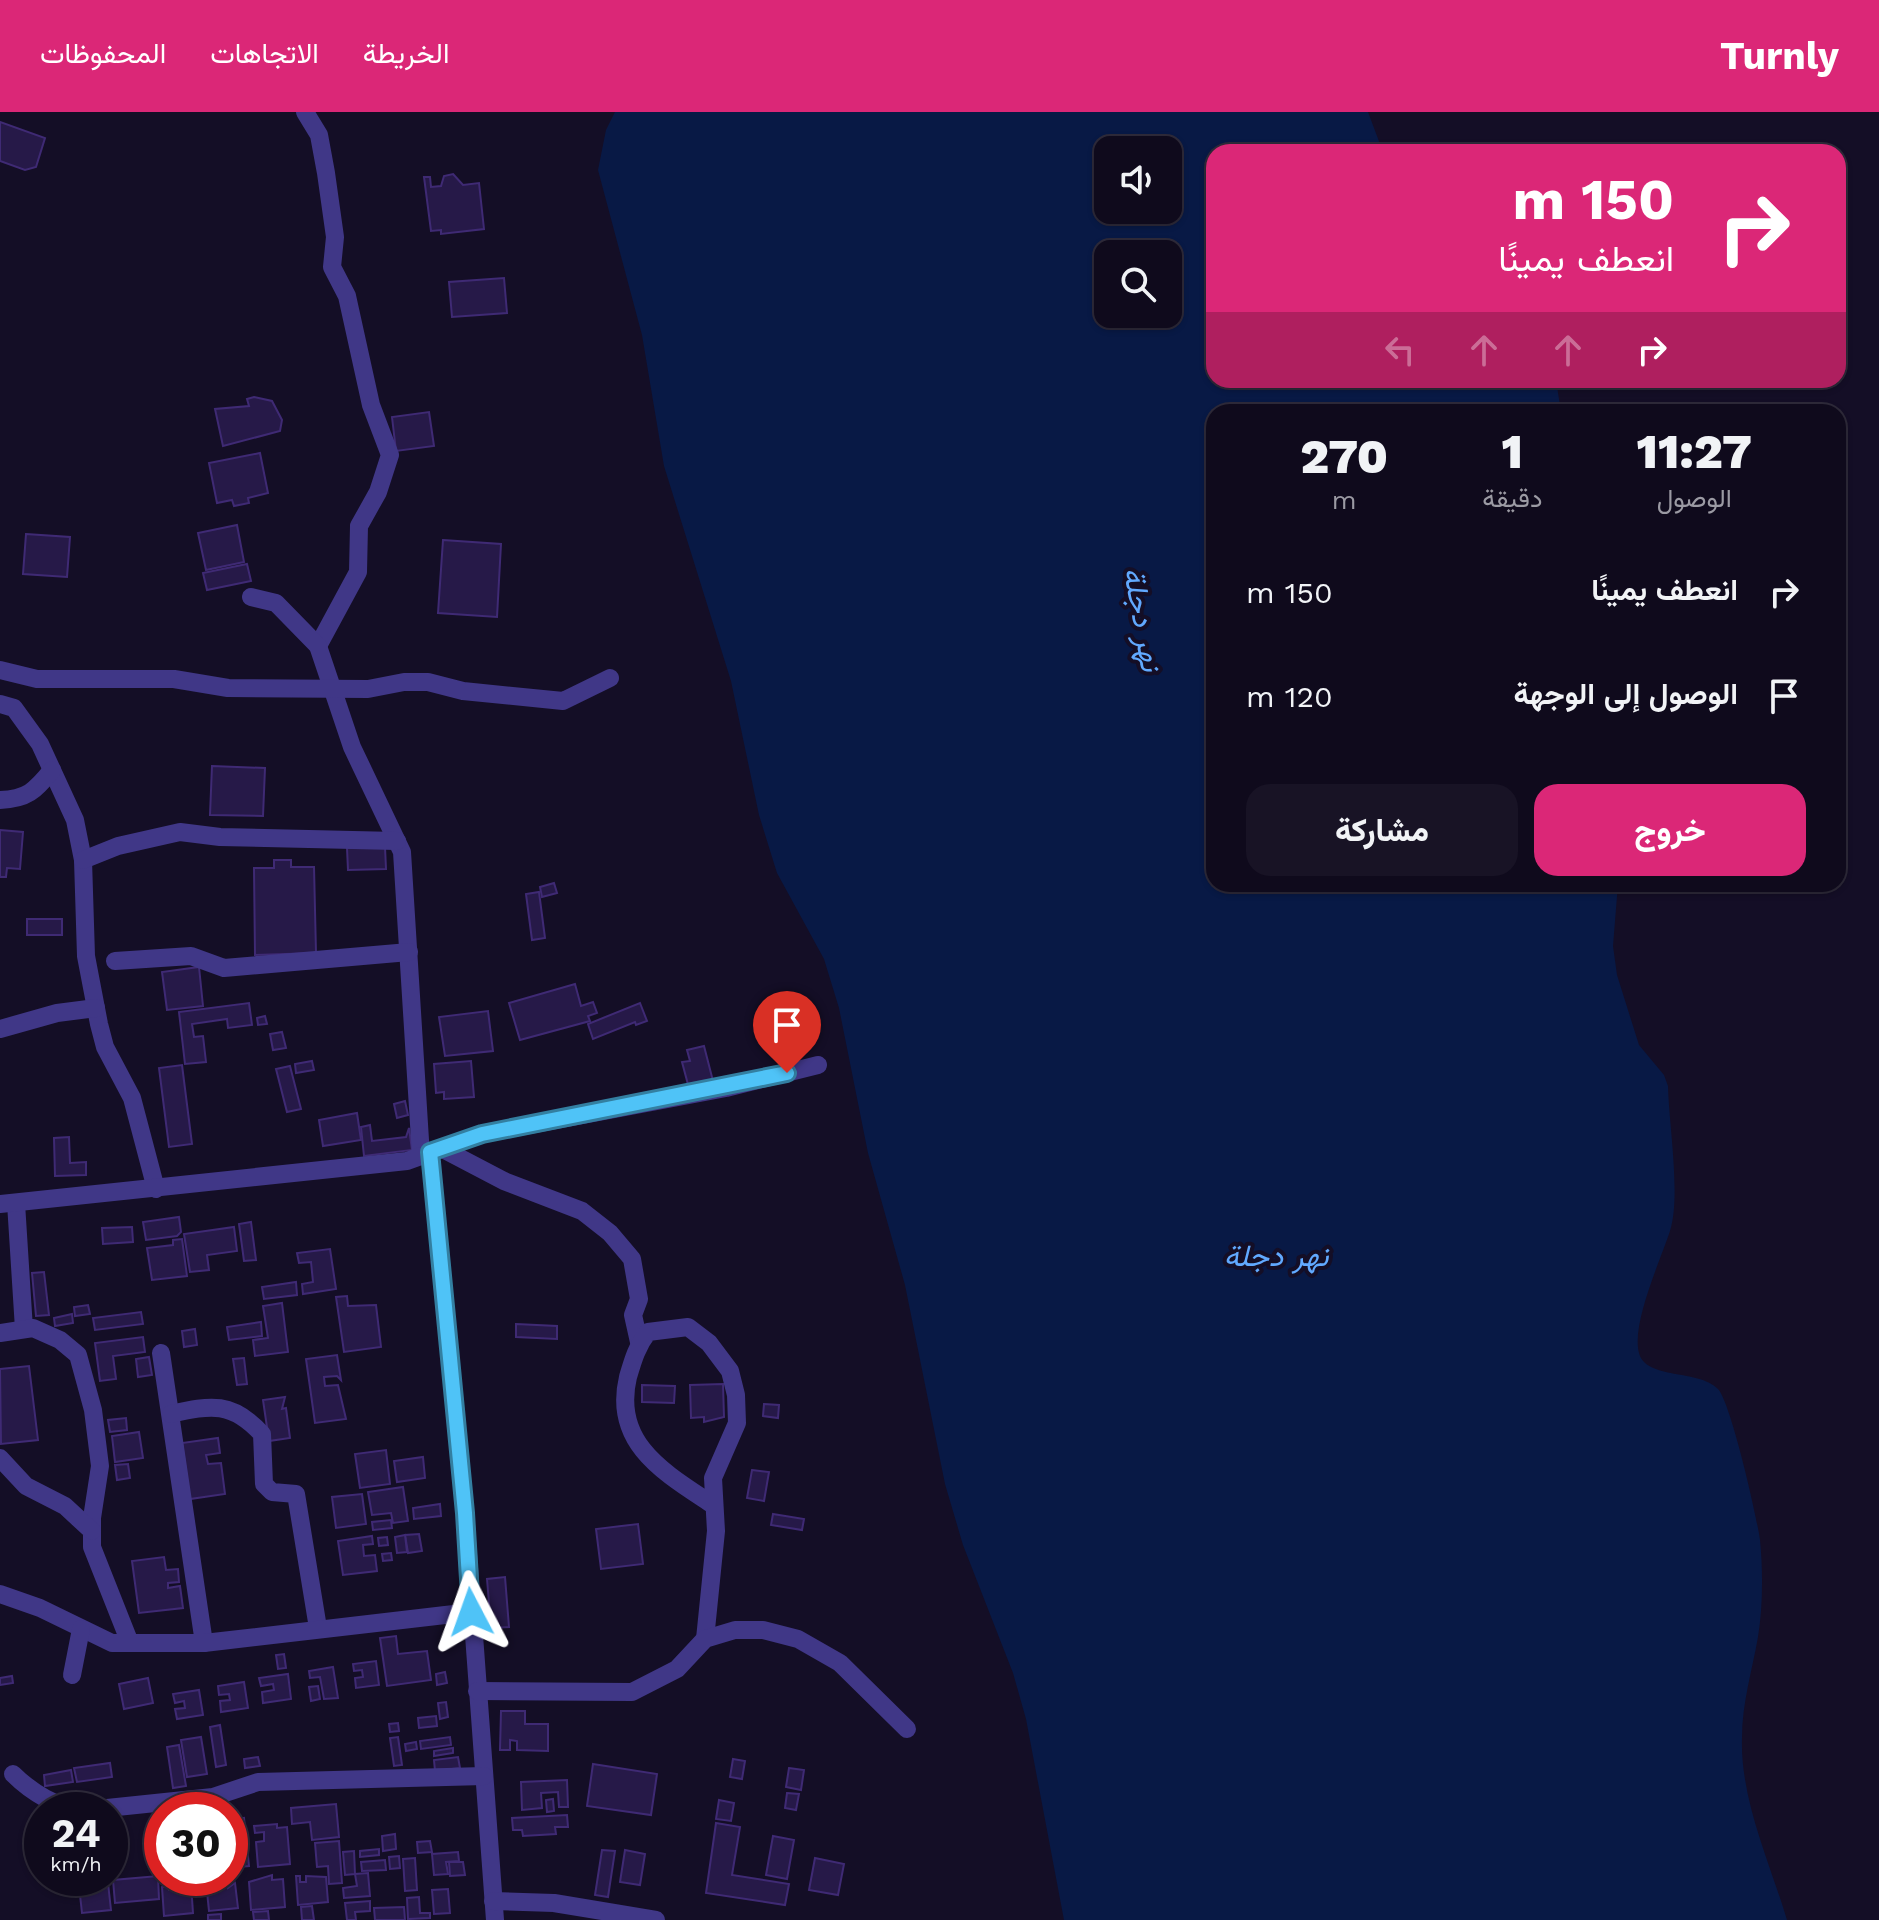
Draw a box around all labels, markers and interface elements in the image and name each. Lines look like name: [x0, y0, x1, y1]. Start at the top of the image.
text: Turnly: [1720, 34, 1839, 78]
text: المحفوظات: [40, 37, 166, 70]
text: الاتجاهات: [210, 37, 319, 70]
text: الخريطة: [363, 37, 449, 70]
map controls: [1094, 136, 1182, 328]
button: sound: [1094, 136, 1182, 224]
text: 150 m: [1512, 167, 1674, 233]
icon: right: [1702, 176, 1806, 280]
text: انعطف يمينًا: [1498, 238, 1674, 280]
button: search: [1094, 240, 1182, 328]
icon: left: [1378, 328, 1422, 372]
icon: ahead: [1462, 328, 1506, 372]
icon: ahead: [1546, 328, 1590, 372]
icon: right: [1630, 328, 1674, 372]
text: 1: [1502, 423, 1523, 480]
text: 11:27: [1636, 423, 1752, 480]
text: 270: [1300, 428, 1388, 485]
text: دقيقة: [1482, 483, 1542, 513]
text: الوصول: [1657, 483, 1732, 513]
text: m: [1332, 485, 1357, 515]
water label: نهر دجلة: [1116, 564, 1170, 675]
icon: right: [1762, 570, 1806, 614]
text: انعطف يمينًا: [1591, 572, 1738, 607]
text: 150 m: [1246, 575, 1333, 610]
icon: arrive: [1762, 674, 1806, 718]
text: الوصول إلى الوجهة: [1513, 676, 1738, 711]
text: 120 m: [1246, 679, 1333, 714]
button: مشاركة: [1246, 784, 1518, 876]
button: خروج: [1534, 784, 1806, 876]
pin: [753, 991, 821, 1073]
icon: arrive: [765, 1003, 809, 1047]
water label: نهر دجلة: [1224, 1238, 1330, 1274]
position arrow: [429, 1570, 513, 1654]
speed limit sign: 30: [144, 1792, 248, 1896]
text: 24: [51, 1810, 101, 1857]
text: km/h: [50, 1852, 102, 1876]

